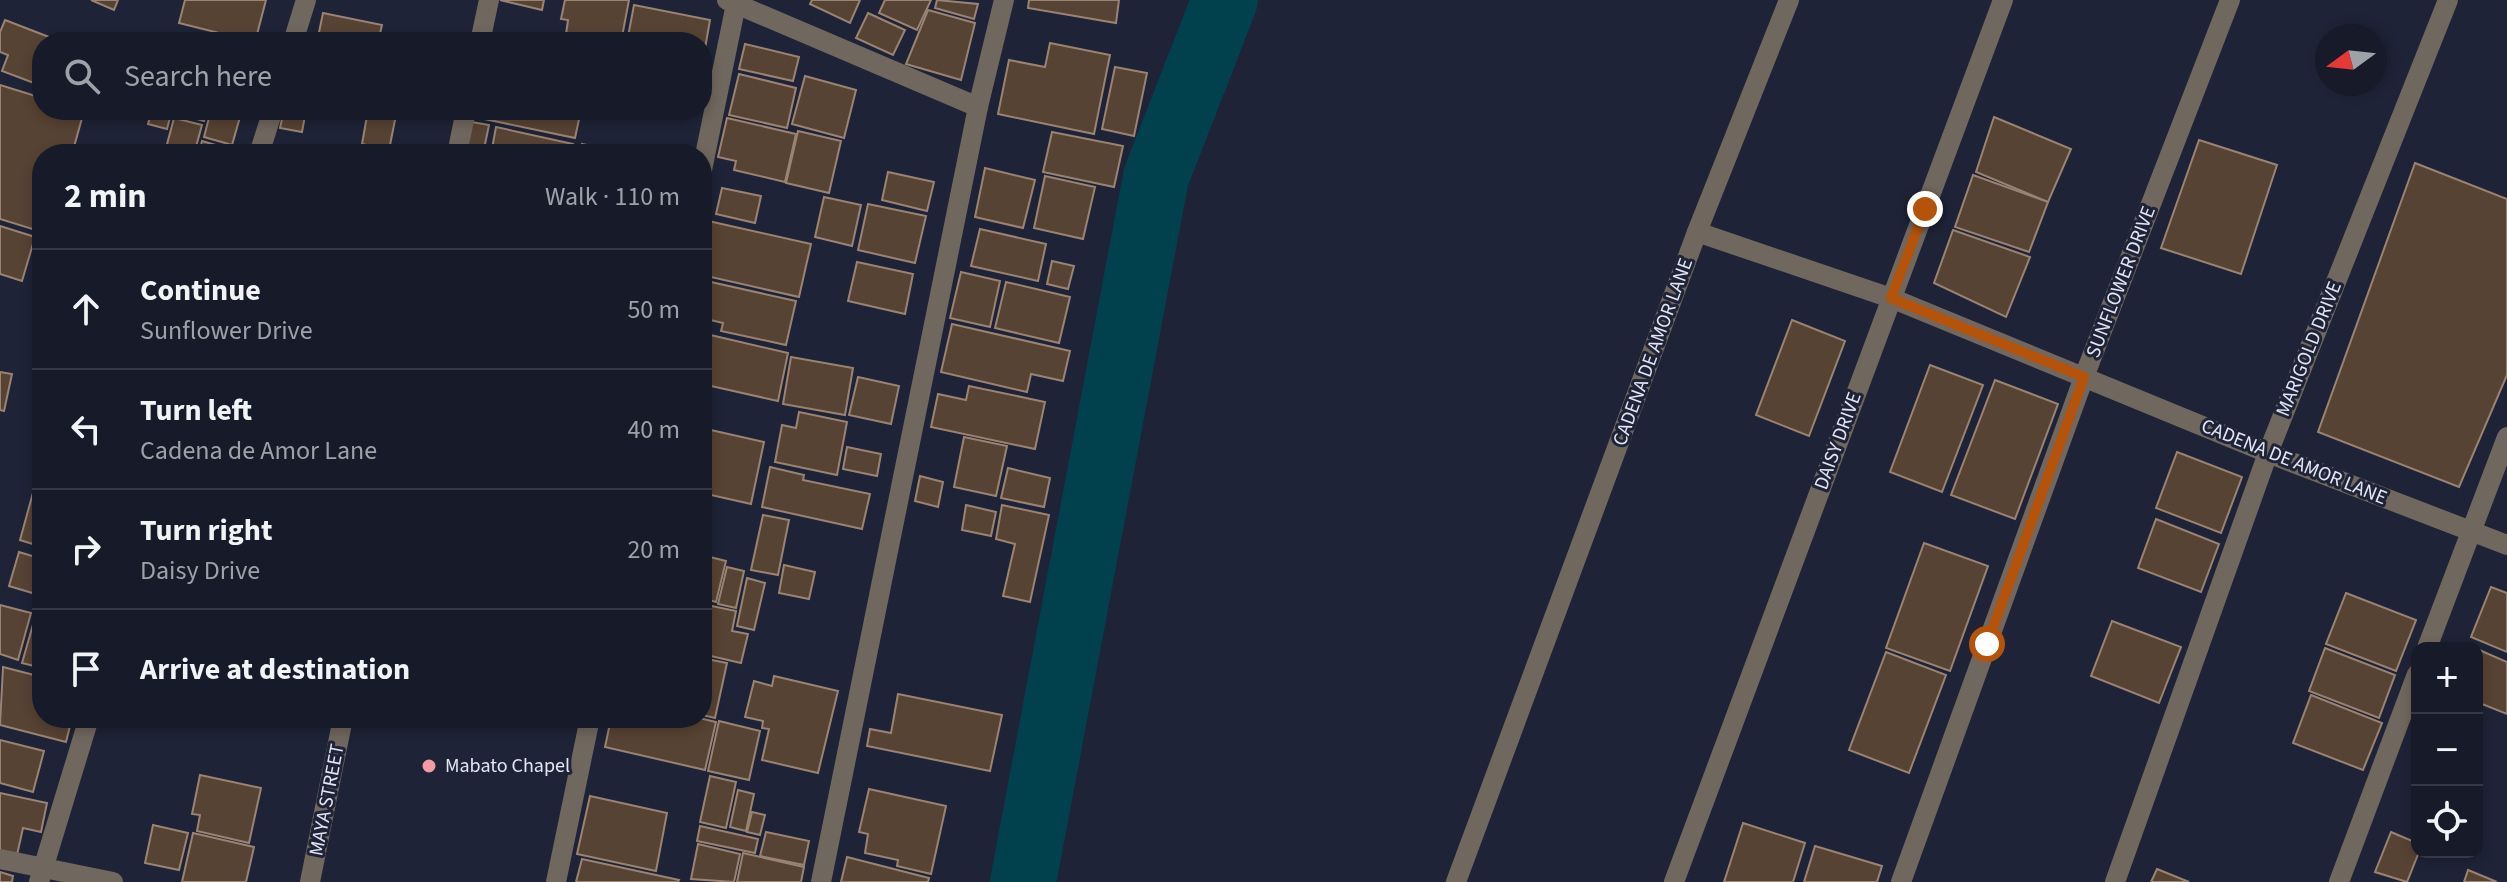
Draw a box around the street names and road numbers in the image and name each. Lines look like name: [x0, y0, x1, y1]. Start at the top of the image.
street label: SUNFLOWER DRIVE: [2079, 202, 2163, 362]
street label: CADENA DE AMOR LANE: [1606, 254, 1700, 450]
street label: MARIGOLD DRIVE: [2269, 277, 2349, 421]
street label: DAISY DRIVE: [1807, 388, 1869, 494]
street label: CADENA DE AMOR LANE: [2197, 412, 2391, 512]
street label: MAYA STREET: [302, 741, 352, 858]

